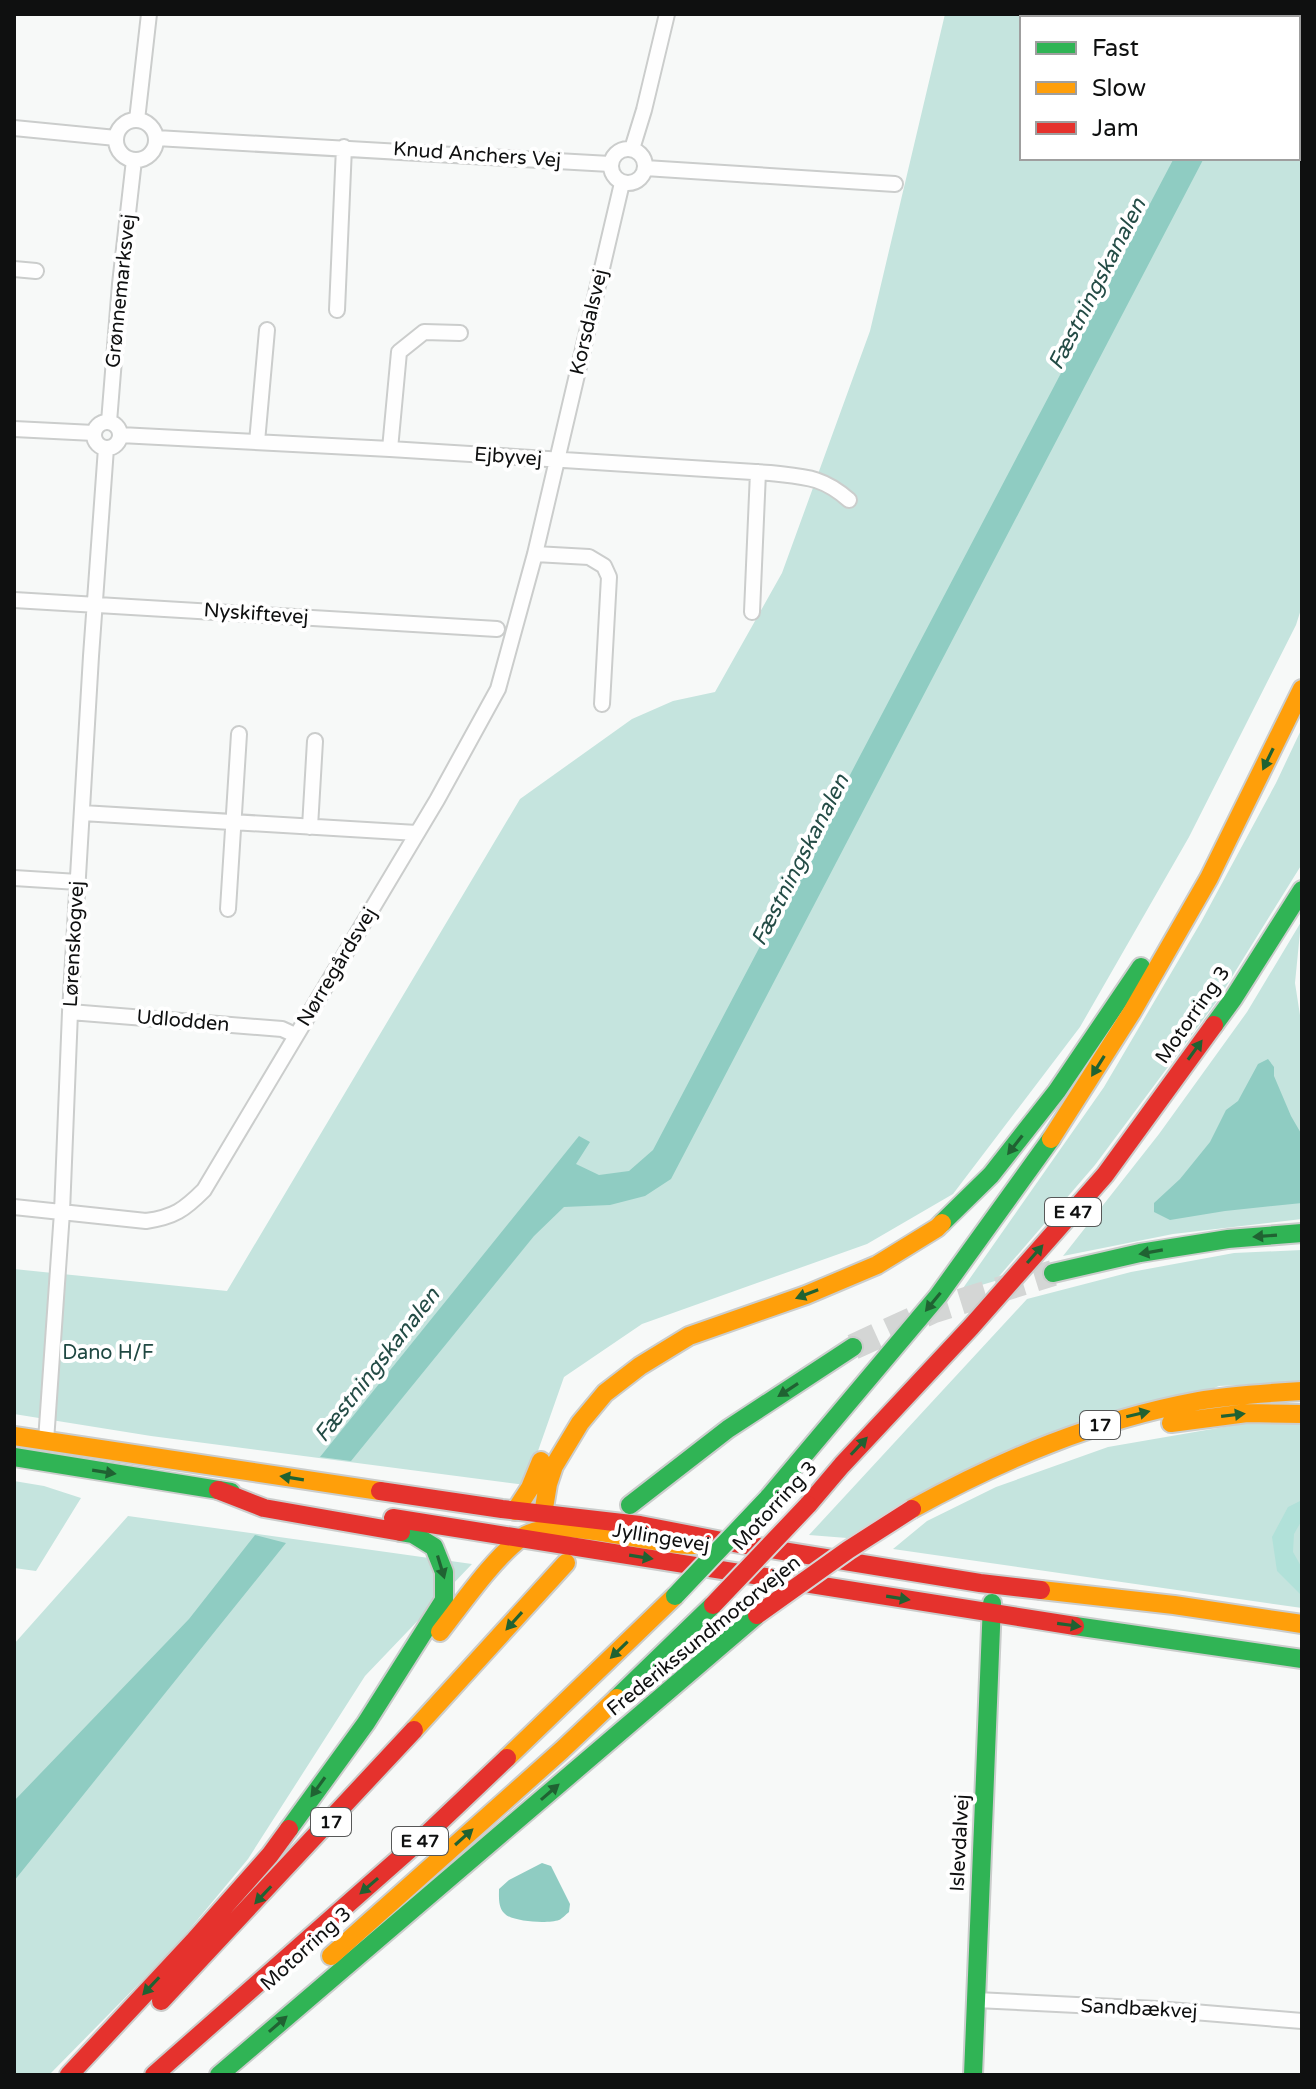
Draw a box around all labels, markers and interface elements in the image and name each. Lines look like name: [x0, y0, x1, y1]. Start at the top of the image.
legend: [1020, 16, 1300, 160]
text: Fast: [1092, 34, 1139, 63]
text: Slow: [1092, 74, 1146, 103]
text: Jam: [1092, 114, 1139, 143]
street label: Knud Anchers Vej: [392, 137, 562, 173]
water label: Fæstningskanalen: [1043, 194, 1152, 374]
street label: Grønnemarksvej: [101, 213, 141, 369]
street label: Korsdalsvej: [565, 267, 613, 377]
street label: Ejbyvej: [473, 443, 543, 471]
street label: Nyskiftevej: [203, 598, 309, 630]
one-way arrow: [1261, 748, 1274, 771]
water label: Fæstningskanalen: [746, 770, 855, 950]
street label: Lørenskogvej: [59, 880, 89, 1008]
street label: Nørregårdsvej: [292, 903, 382, 1031]
street label: Motorring 3: [1151, 962, 1235, 1068]
street label: Udlodden: [135, 1005, 231, 1037]
one-way arrow: [1187, 1040, 1203, 1061]
one-way arrow: [1092, 1055, 1106, 1077]
one-way arrow: [1007, 1135, 1023, 1155]
road number: E 47: [1045, 1198, 1101, 1226]
one-way arrow: [1252, 1230, 1277, 1243]
one-way arrow: [1025, 1245, 1043, 1264]
one-way arrow: [1138, 1246, 1163, 1258]
water label: Fæstningskanalen: [309, 1282, 446, 1447]
one-way arrow: [795, 1288, 819, 1301]
one-way arrow: [924, 1291, 941, 1312]
park label: Dano H/F: [62, 1341, 154, 1365]
one-way arrow: [777, 1382, 799, 1396]
one-way arrow: [1126, 1407, 1151, 1420]
one-way arrow: [1221, 1408, 1246, 1421]
road number: 17: [1080, 1411, 1120, 1439]
one-way arrow: [850, 1437, 868, 1456]
street label: Motorring 3: [727, 1456, 823, 1556]
one-way arrow: [92, 1466, 117, 1478]
one-way arrow: [279, 1471, 304, 1484]
street label: Jyllingevej: [611, 1518, 711, 1558]
street label: Frederikssundmotorvejen: [602, 1551, 806, 1721]
one-way arrow: [629, 1551, 654, 1564]
one-way arrow: [435, 1555, 448, 1579]
one-way arrow: [885, 1593, 910, 1605]
one-way arrow: [506, 1610, 523, 1630]
one-way arrow: [1057, 1619, 1082, 1632]
one-way arrow: [610, 1640, 629, 1658]
one-way arrow: [311, 1777, 326, 1798]
one-way arrow: [539, 1784, 559, 1801]
street label: Islevdalvej: [945, 1794, 975, 1892]
road number: 17: [311, 1808, 351, 1836]
road number: E 47: [392, 1827, 448, 1855]
one-way arrow: [454, 1829, 474, 1846]
one-way arrow: [359, 1876, 378, 1894]
one-way arrow: [254, 1885, 272, 1904]
street label: Motorring 3: [256, 1902, 356, 1996]
one-way arrow: [143, 1977, 161, 1996]
street label: Sandbækvej: [1080, 1994, 1198, 2024]
one-way arrow: [268, 2016, 288, 2033]

